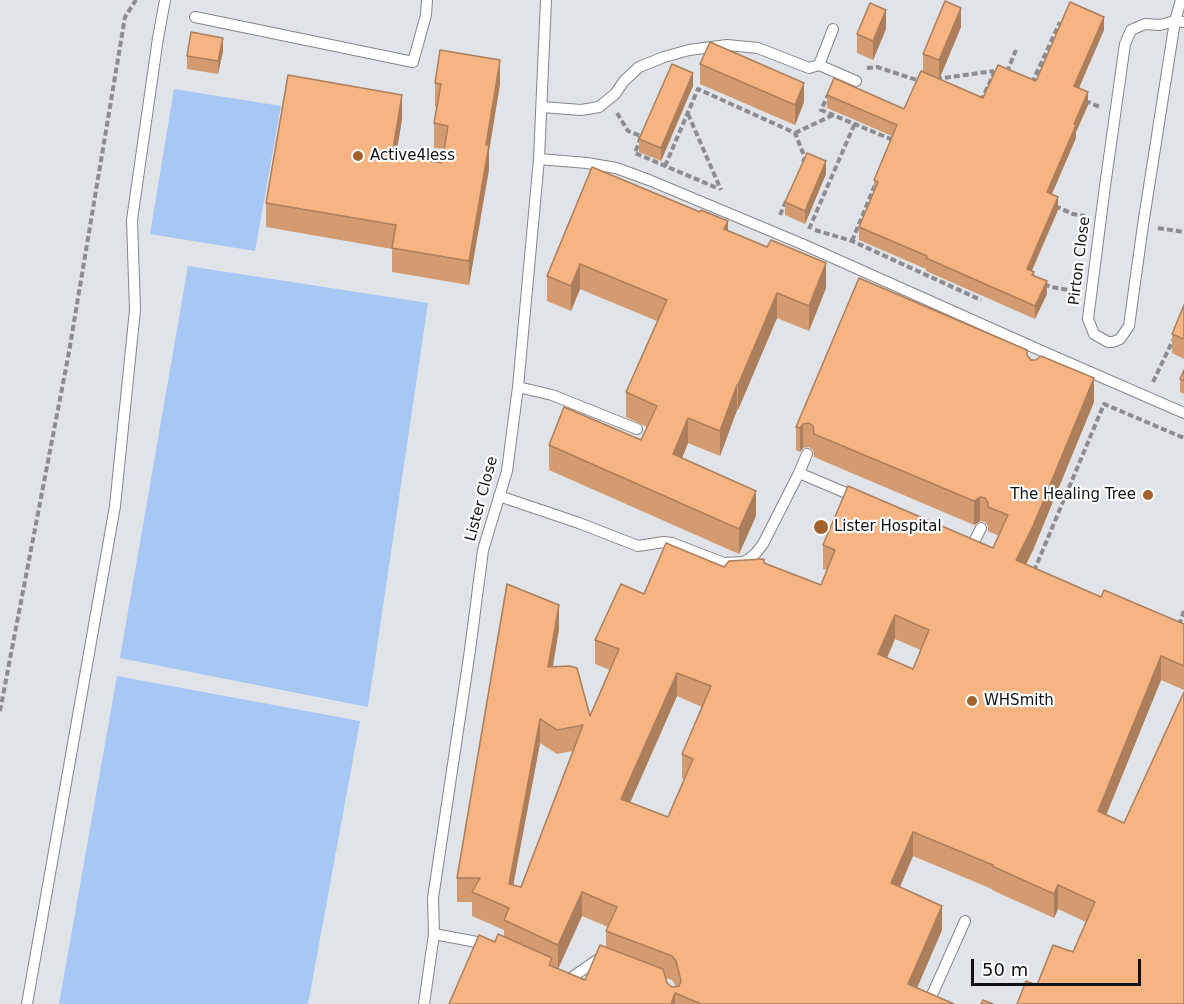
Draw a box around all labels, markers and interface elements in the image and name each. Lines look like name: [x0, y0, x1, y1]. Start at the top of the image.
place label: Active4less: [370, 147, 455, 165]
marker: Active4less: [351, 149, 365, 163]
street label: Pirton Close: [1066, 216, 1094, 306]
street label: Lister Close: [462, 455, 502, 543]
place label: The Healing Tree: [1010, 486, 1136, 504]
marker: The Healing Tree: [1141, 488, 1155, 502]
marker: Lister Hospital: [812, 518, 830, 536]
place label: Lister Hospital: [834, 518, 942, 536]
place label: WHSmith: [984, 692, 1054, 710]
marker: WHSmith: [965, 694, 979, 708]
scale bar: [974, 947, 1144, 985]
text: 50 m: [982, 959, 1028, 980]

